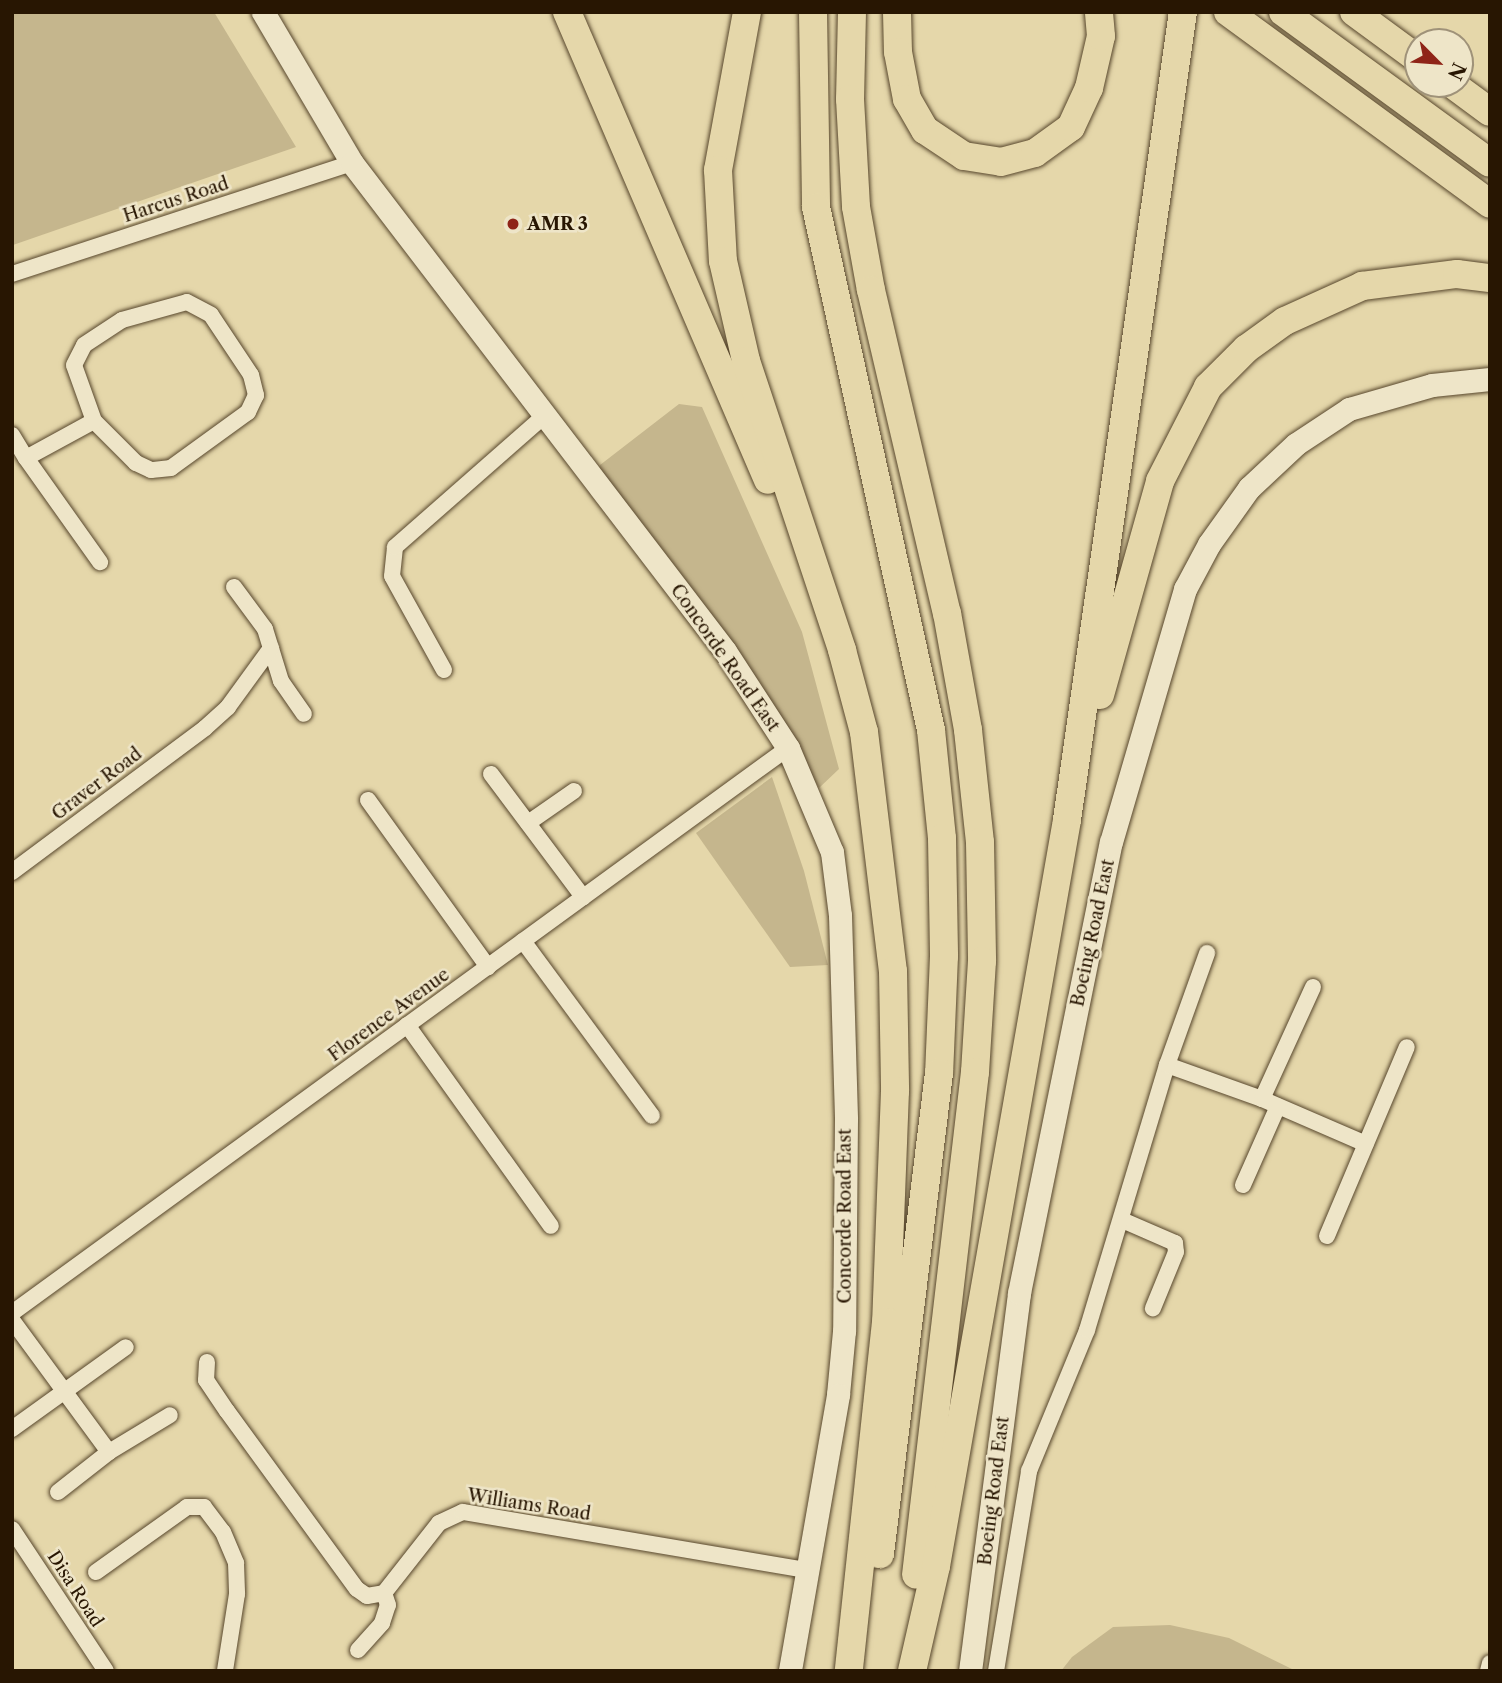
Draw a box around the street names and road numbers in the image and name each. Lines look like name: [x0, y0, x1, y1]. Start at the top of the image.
street label: Harcus Road: [120, 173, 232, 227]
street label: Concorde Road East: [666, 580, 784, 736]
street label: Graver Road: [48, 743, 146, 825]
street label: Boeing Road East: [1067, 857, 1119, 1009]
street label: Florence Avenue: [324, 964, 454, 1066]
street label: Concorde Road East: [834, 1128, 856, 1304]
street label: Boeing Road East: [974, 1415, 1014, 1567]
street label: Williams Road: [466, 1485, 592, 1525]
street label: Disa Road: [42, 1547, 108, 1631]

